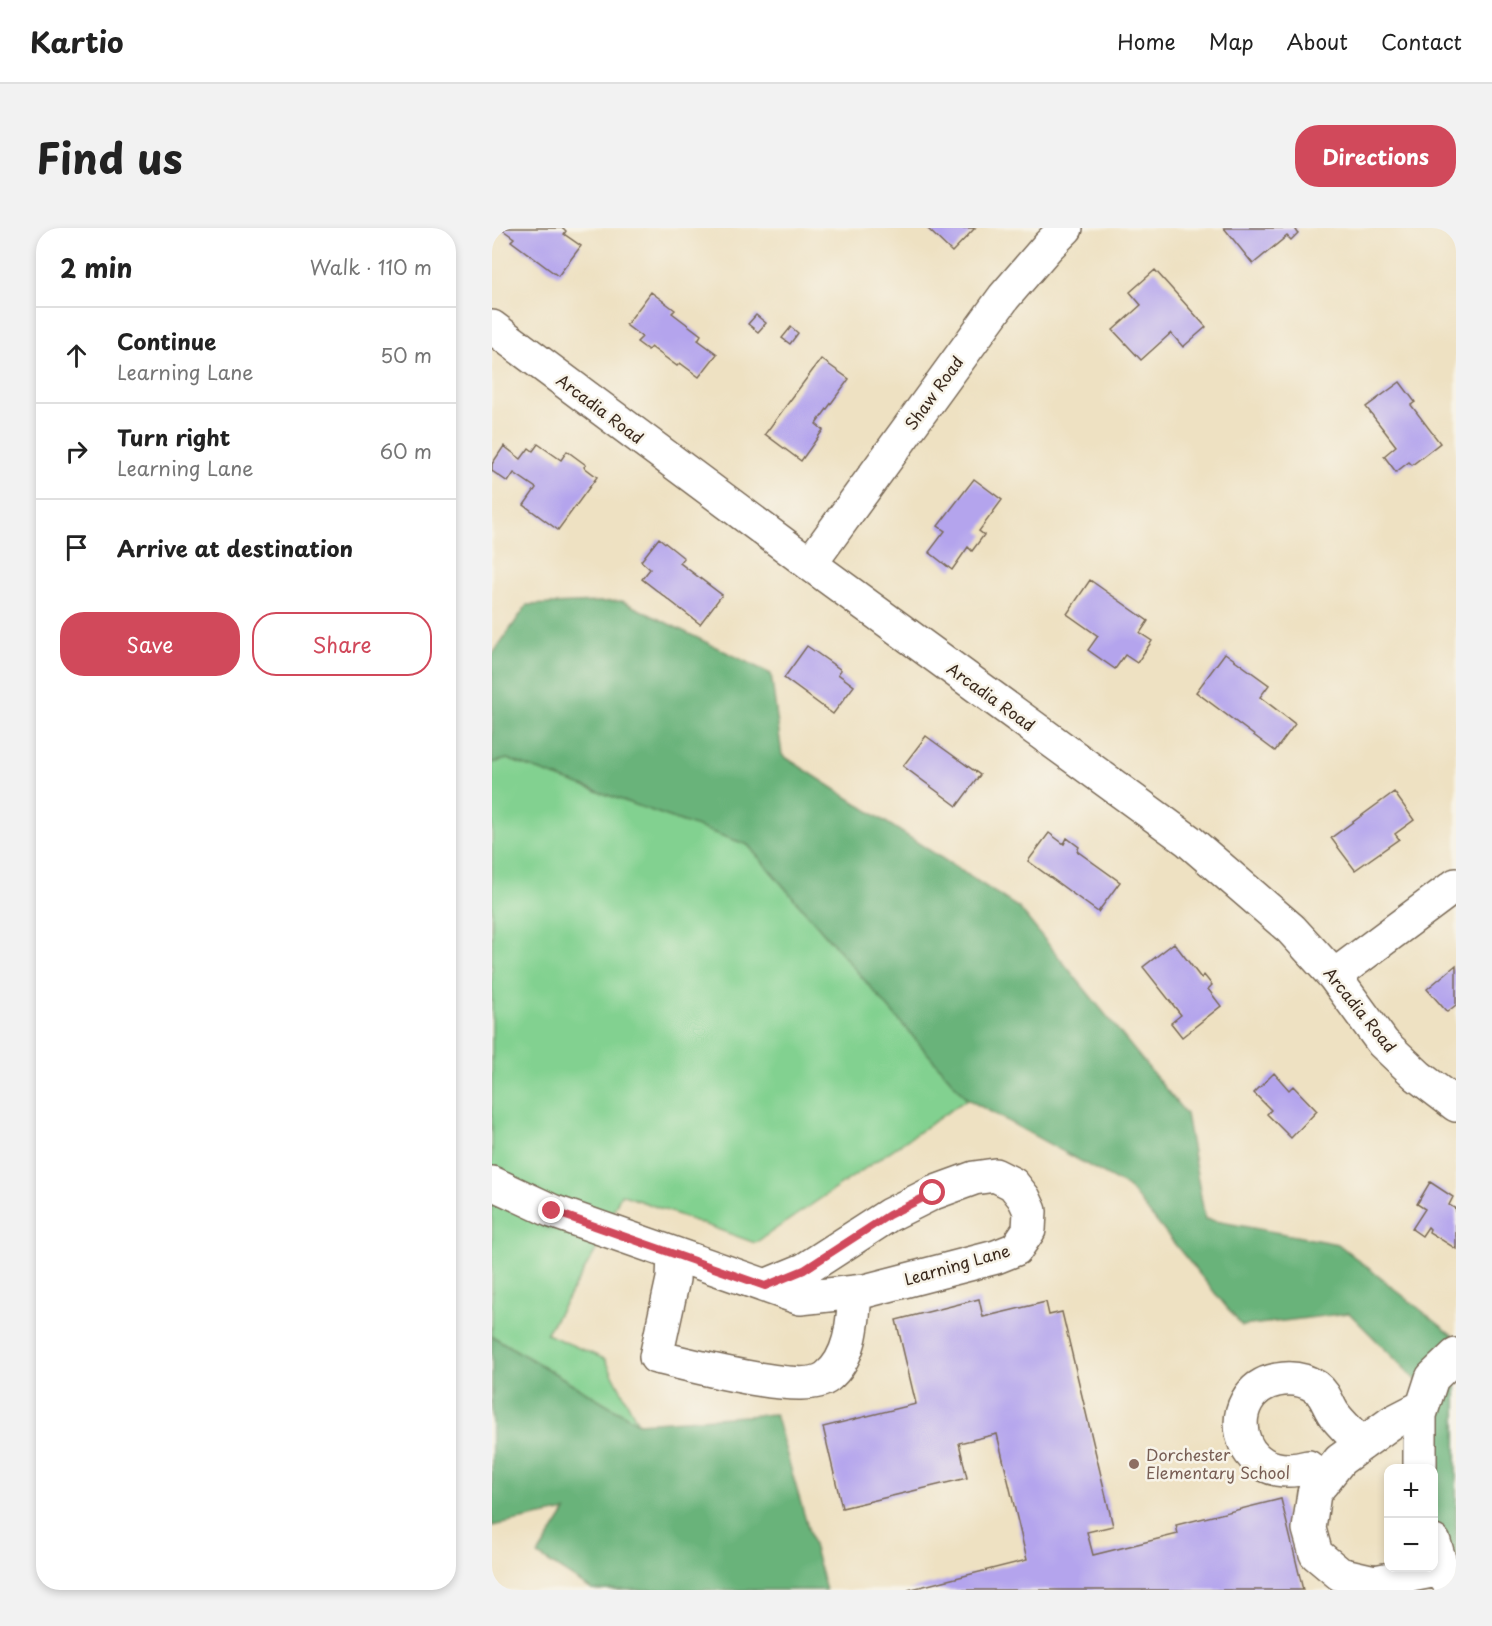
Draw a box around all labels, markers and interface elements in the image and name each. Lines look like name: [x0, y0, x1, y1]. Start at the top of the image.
text: Kartio: [30, 20, 124, 63]
text: Home: [1117, 25, 1176, 57]
text: Map: [1209, 25, 1254, 57]
text: About: [1287, 25, 1348, 57]
text: Contact: [1381, 25, 1462, 57]
text: Find us: [36, 125, 183, 188]
button: Directions: [1295, 125, 1456, 187]
text: 2 min: [60, 248, 133, 287]
text: Walk · 110 m: [310, 252, 432, 282]
text: Continue: [117, 324, 216, 357]
icon: ahead: [60, 339, 93, 372]
text: 50 m: [380, 340, 432, 370]
street label: Shaw Road: [898, 350, 968, 434]
text: Learning Lane: [117, 357, 253, 387]
street label: Arcadia Road: [552, 367, 649, 449]
text: Turn right: [117, 420, 230, 453]
icon: right: [60, 435, 93, 468]
text: 60 m: [380, 436, 432, 466]
text: Learning Lane: [117, 453, 253, 483]
icon: arrive: [60, 531, 93, 564]
text: Arrive at destination: [117, 531, 353, 564]
button: Save: [60, 612, 240, 676]
button: Share: [252, 612, 432, 676]
street label: Arcadia Road: [943, 656, 1041, 736]
street label: Arcadia Road: [1319, 962, 1403, 1057]
route start: [919, 1179, 945, 1205]
route end: [538, 1197, 564, 1223]
street label: Learning Lane: [901, 1237, 1012, 1291]
place label: Dorchester Elementary School: [1146, 1442, 1290, 1484]
marker: Dorchester Elementary School: [1127, 1457, 1141, 1471]
map controls: [1384, 1464, 1438, 1572]
button: +: [1384, 1464, 1438, 1518]
button: −: [1384, 1518, 1438, 1572]

